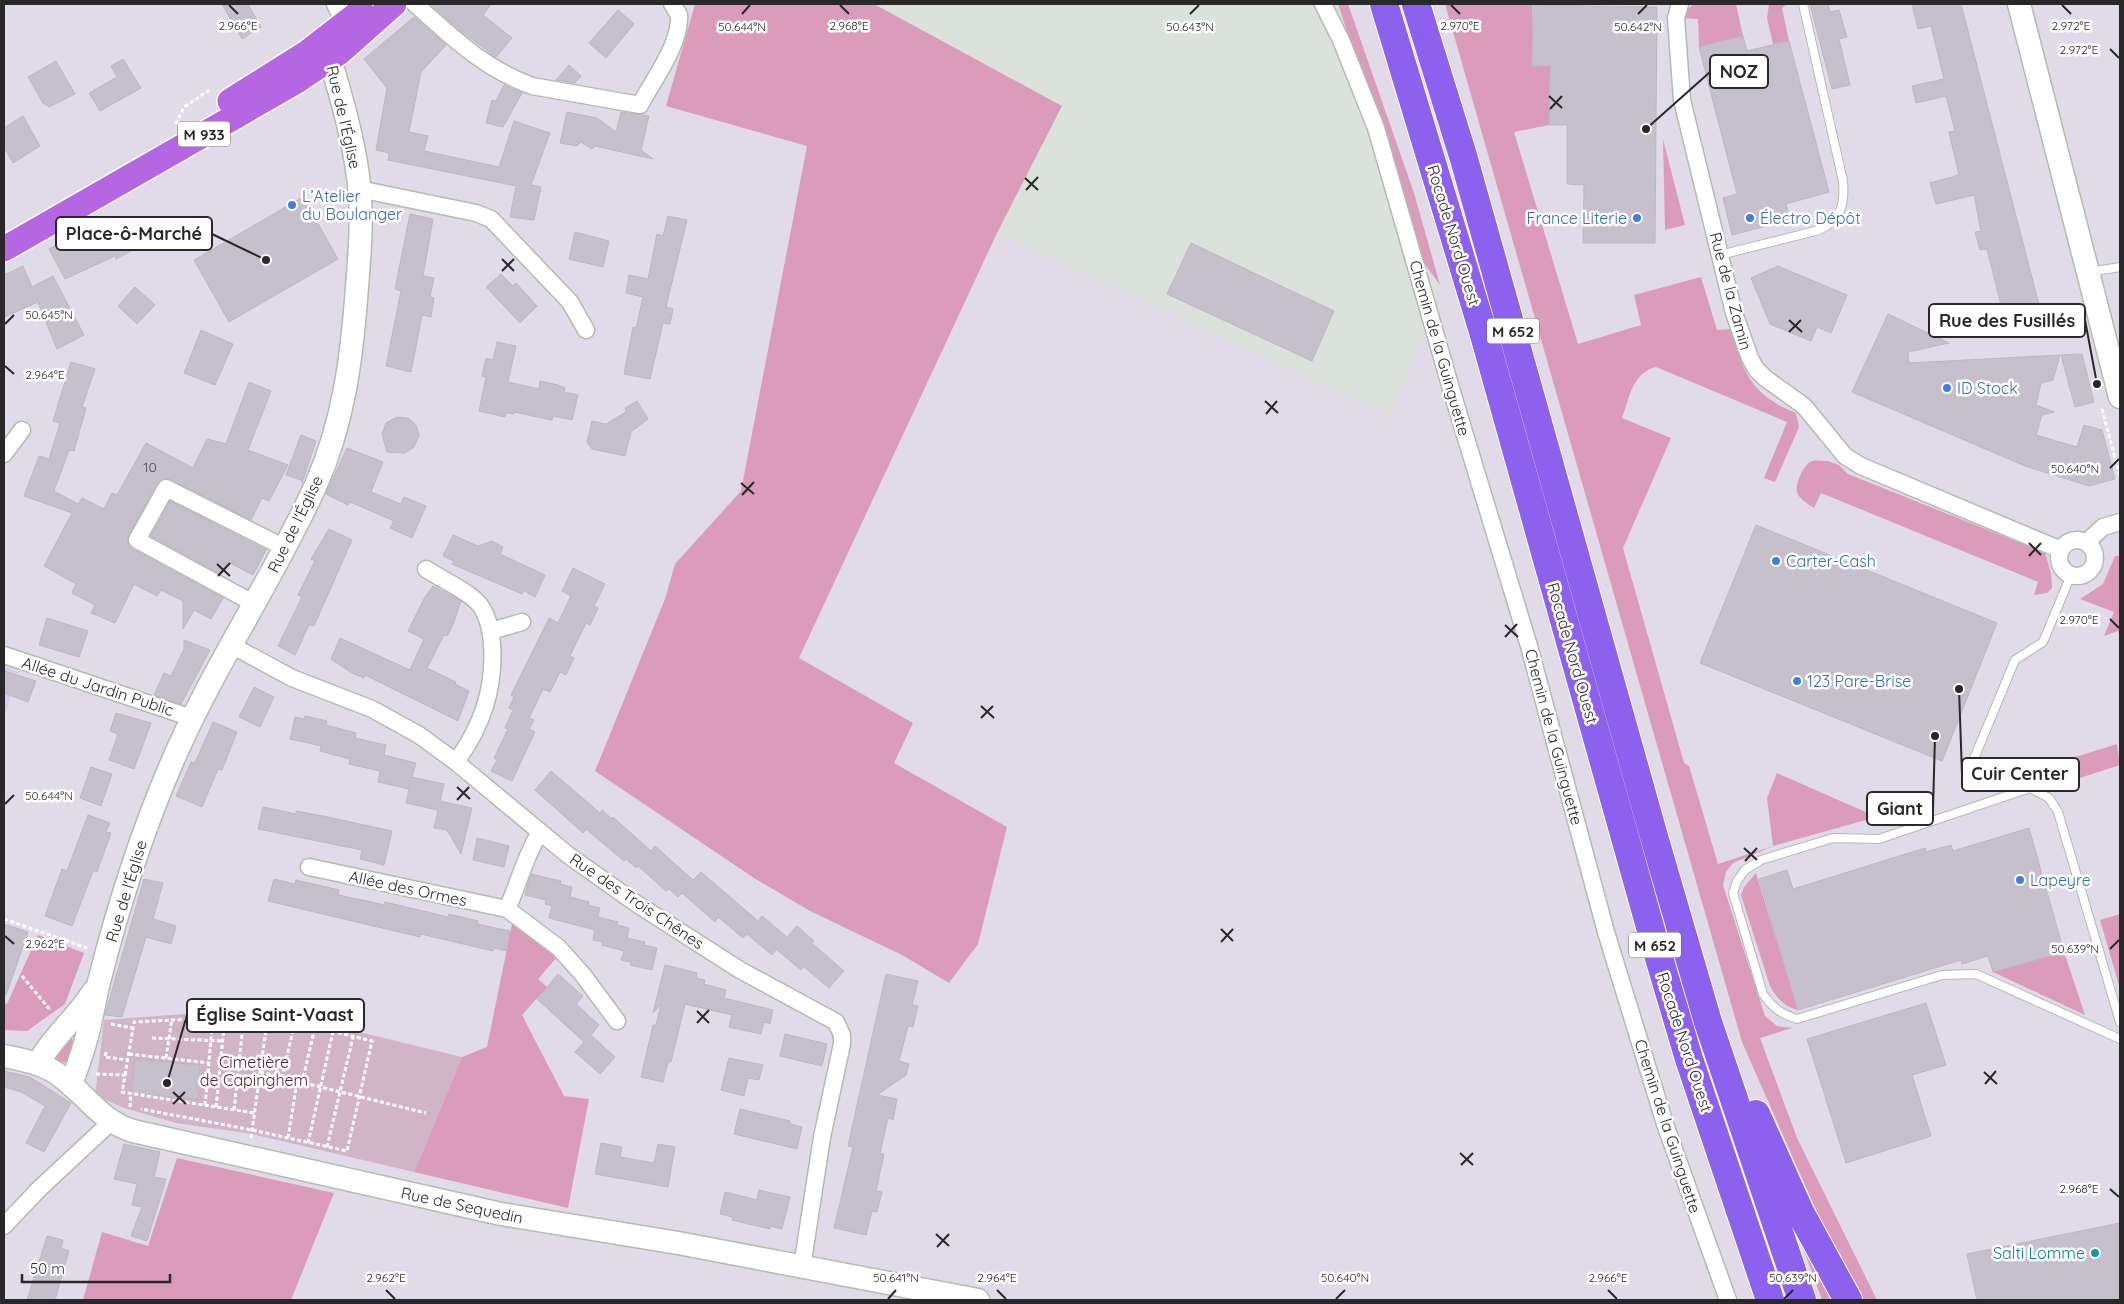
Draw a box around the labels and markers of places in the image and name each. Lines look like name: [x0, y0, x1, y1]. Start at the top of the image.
callout: NOZ: [1710, 55, 1768, 88]
place label: L’Atelier du Boulanger: [302, 186, 402, 224]
marker: L’Atelier du Boulanger: [286, 199, 298, 211]
place label: France Literie: [1527, 208, 1627, 228]
place label: Électro Dépôt: [1760, 208, 1861, 228]
marker: France Literie: [1631, 212, 1643, 224]
marker: Électro Dépôt: [1744, 212, 1756, 224]
callout: Place-ô-Marché: [56, 217, 212, 250]
callout: Rue des Fusillés: [1929, 304, 2085, 337]
place label: ID Stock: [1957, 378, 2018, 398]
marker: ID Stock: [1941, 382, 1953, 394]
place label: Carter-Cash: [1786, 551, 1876, 571]
marker: Carter-Cash: [1770, 555, 1782, 567]
place label: 123 Pare-Brise: [1807, 671, 1911, 691]
marker: 123 Pare-Brise: [1791, 675, 1803, 687]
callout: Cuir Center: [1962, 758, 2079, 791]
callout: Giant: [1867, 792, 1933, 825]
place label: Lapeyre: [2030, 870, 2091, 890]
marker: Lapeyre: [2014, 874, 2026, 886]
callout: Église Saint-Vaast: [187, 999, 364, 1032]
place label: Salti Lomme: [1993, 1243, 2085, 1263]
marker: Salti Lomme: [2089, 1247, 2101, 1259]

